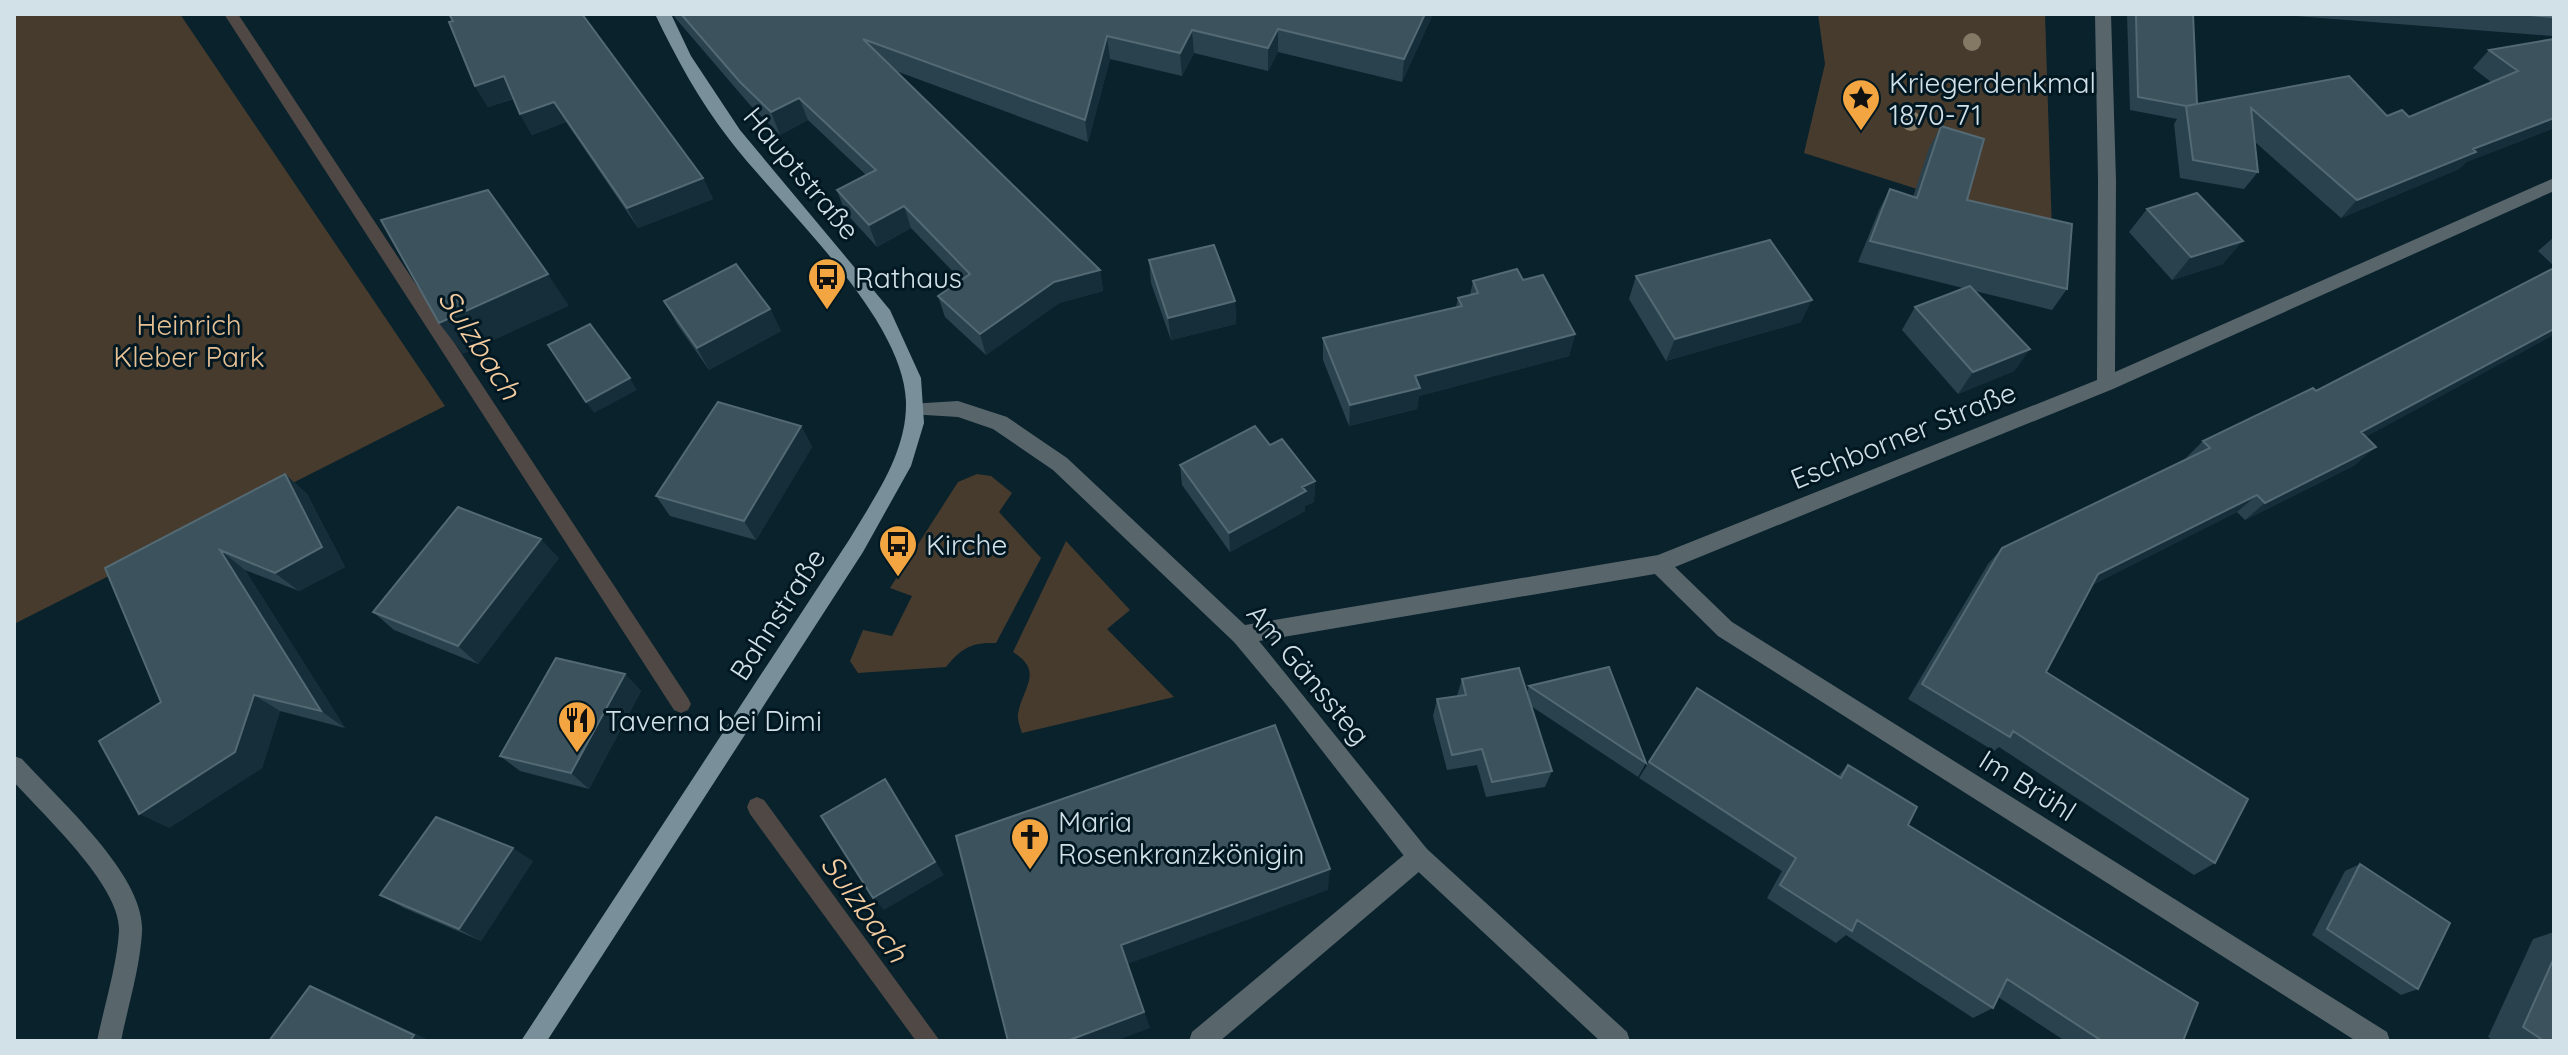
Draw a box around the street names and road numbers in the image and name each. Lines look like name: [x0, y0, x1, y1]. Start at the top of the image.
street label: Hauptstraße: [736, 99, 868, 247]
street label: Eschborner Straße: [1785, 374, 2021, 496]
street label: Bahnstraße: [721, 542, 833, 686]
street label: Am Gänssteg: [1240, 596, 1378, 752]
street label: Im Brühl: [1973, 742, 2083, 828]

